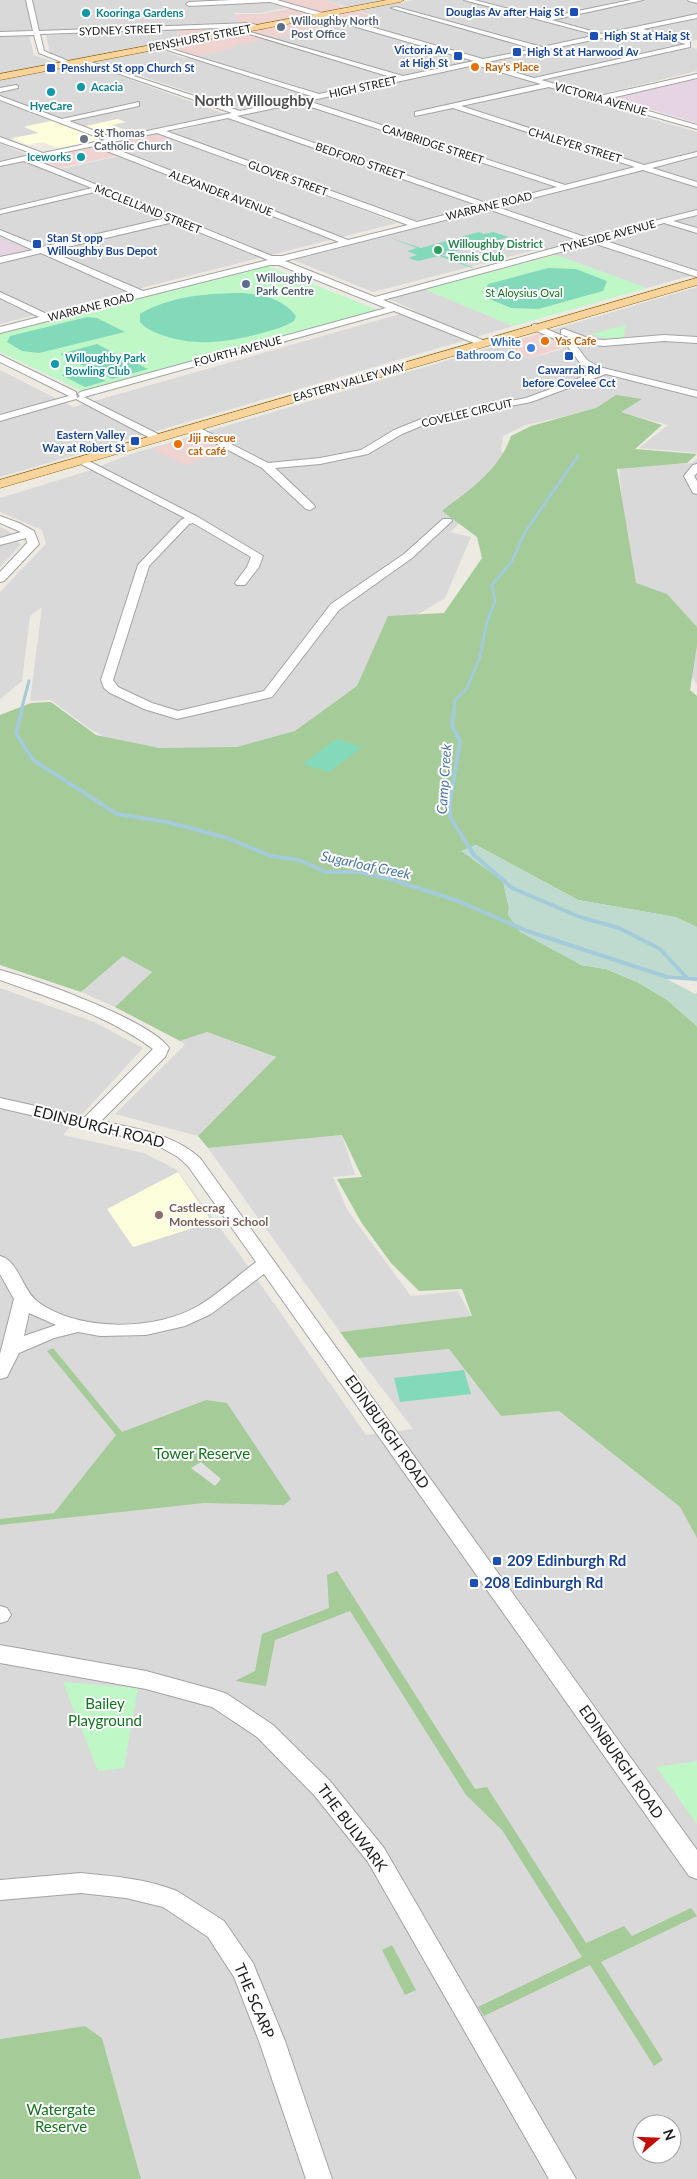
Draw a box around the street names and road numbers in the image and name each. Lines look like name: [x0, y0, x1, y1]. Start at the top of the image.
street label: PENSHURST STREET: [148, 21, 253, 54]
street label: SYDNEY STREET: [79, 22, 163, 37]
street label: HIGH STREET: [328, 73, 399, 100]
street label: VICTORIA AVENUE: [553, 79, 649, 118]
street label: CAMBRIDGE STREET: [381, 121, 486, 166]
street label: CHALEYER STREET: [527, 124, 624, 165]
street label: BEDFORD STREET: [314, 139, 407, 182]
street label: GLOVER STREET: [246, 157, 330, 198]
street label: ALEXANDER AVENUE: [168, 167, 275, 218]
street label: MCCLELLAND STREET: [93, 181, 204, 236]
street label: WARRANE ROAD: [444, 189, 533, 223]
street label: TYNESIDE AVENUE: [559, 217, 657, 254]
street label: WARRANE ROAD: [46, 290, 135, 324]
street label: FOURTH AVENUE: [192, 333, 283, 369]
street label: EASTERN VALLEY WAY: [291, 359, 406, 404]
street label: COVELEE CIRCUIT: [420, 396, 514, 429]
street label: EDINBURGH ROAD: [32, 1101, 167, 1151]
street label: EDINBURGH ROAD: [342, 1371, 434, 1492]
street label: EDINBURGH ROAD: [576, 1701, 668, 1822]
street label: THE BULWARK: [314, 1780, 392, 1875]
street label: THE SCARP: [231, 1960, 279, 2041]

